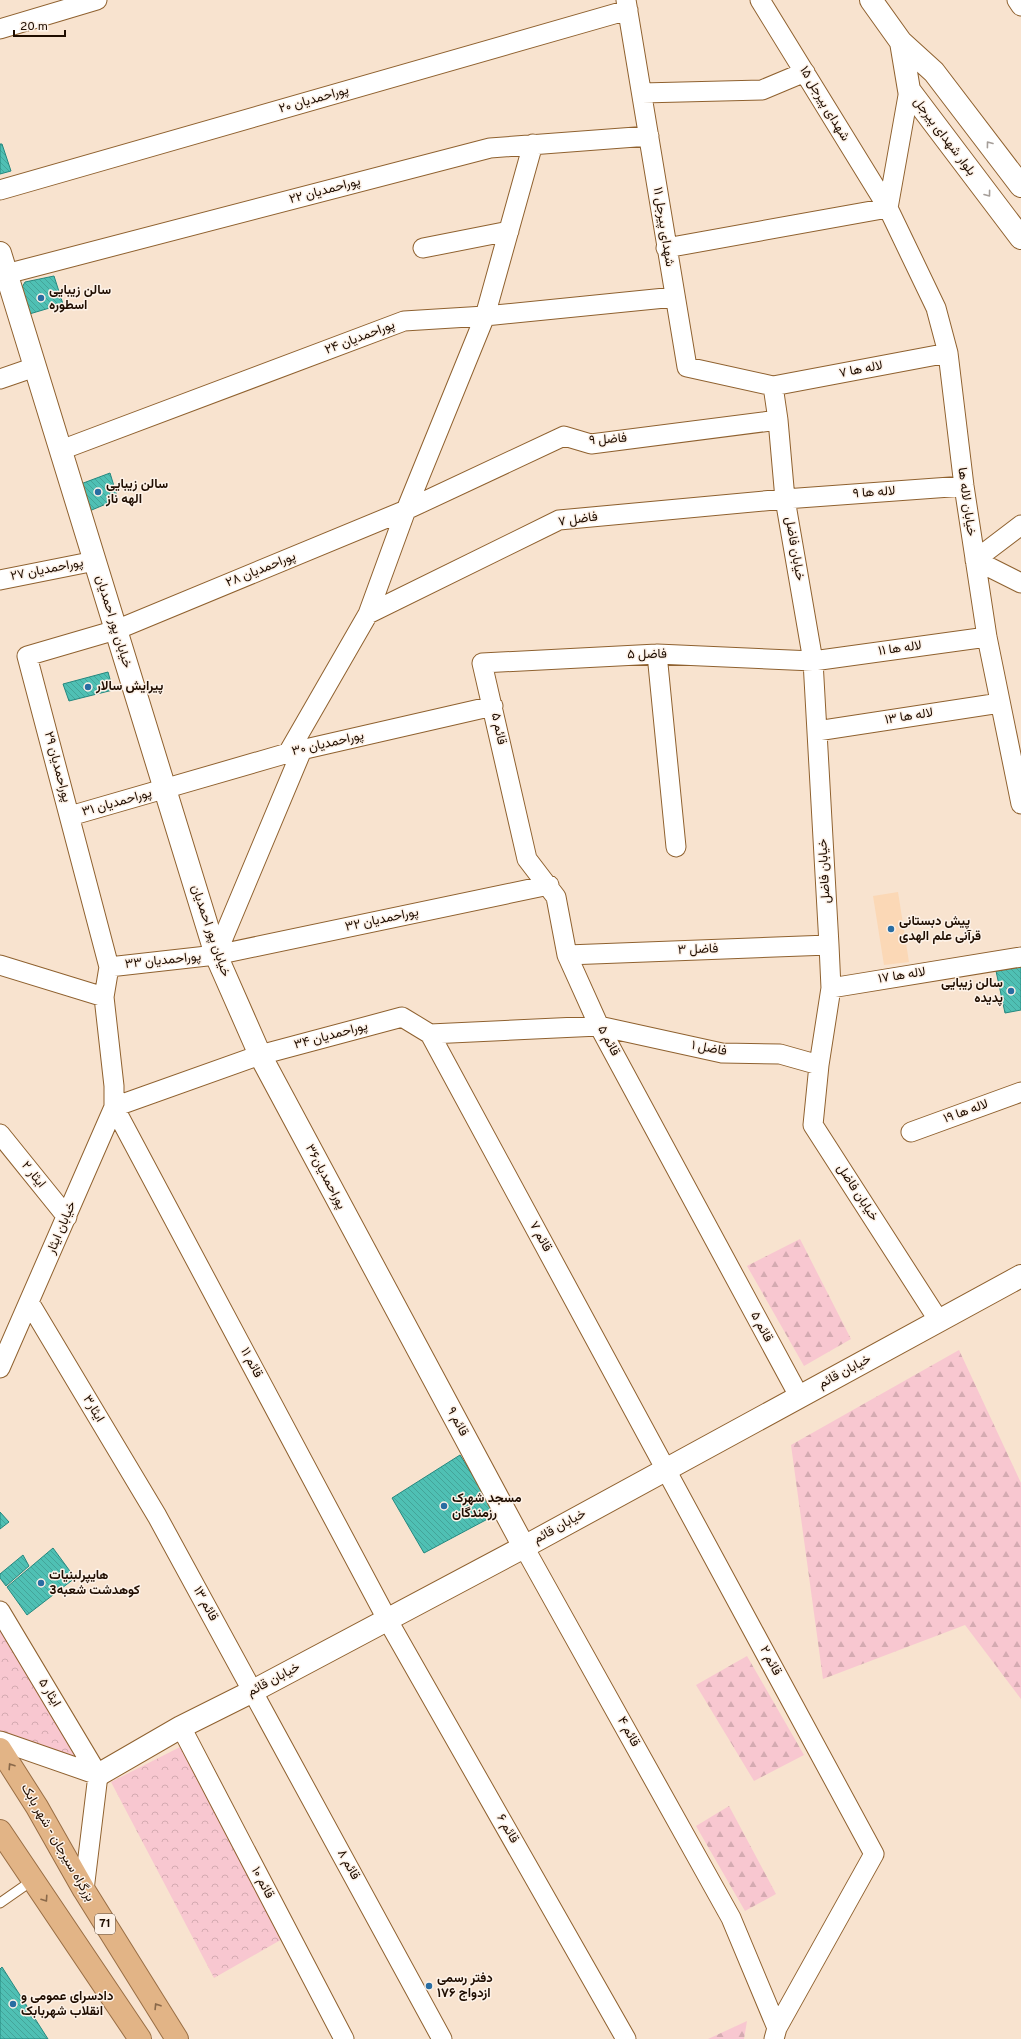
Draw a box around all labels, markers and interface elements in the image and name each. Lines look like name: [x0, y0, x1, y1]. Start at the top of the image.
scale bar: [14, 12, 65, 38]
text: 20 m: [20, 19, 48, 35]
street label: شهدای پیرجل ۱۵: [795, 64, 853, 144]
street label: پوراحمدیان ۲۰: [277, 82, 351, 118]
street label: بلوار شهدای پیرجل: [909, 95, 979, 180]
one-way arrow: [987, 141, 994, 148]
street label: پوراحمدیان ۲۲: [288, 174, 363, 208]
street label: شهدای پیرجل ۱۱: [649, 186, 677, 268]
one-way arrow: [983, 190, 990, 197]
place label: سالن زیبایی اسطوره: [49, 283, 111, 314]
marker: سالن زیبایی اسطوره: [36, 293, 46, 303]
street label: پوراحمدیان ۲۴: [323, 317, 398, 359]
street label: لاله ها ۷: [838, 358, 884, 382]
street label: فاضل ۹: [588, 431, 628, 449]
street label: خیابان لاله ها: [953, 467, 979, 538]
place label: سالن زیبایی الهه ناز: [105, 477, 168, 508]
street label: لاله ها ۹: [852, 484, 896, 502]
marker: سالن زیبایی الهه ناز: [93, 487, 103, 497]
street label: فاضل ۷: [557, 509, 599, 531]
street label: خیابان فاضل: [780, 516, 808, 583]
street label: پوراحمدیان ۲۸: [224, 549, 299, 591]
street label: پوراحمدیان ۲۷: [9, 555, 85, 585]
street label: خیابان پور احمدیان: [91, 574, 135, 671]
street label: لاله ها ۱۱: [877, 638, 923, 660]
street label: فاضل ۵: [627, 647, 667, 663]
place label: پیرایش سالار: [95, 679, 164, 695]
marker: پیرایش سالار: [83, 682, 93, 692]
street label: لاله ها ۱۳: [884, 705, 934, 729]
street label: قائم ۵: [487, 712, 509, 747]
street label: پوراحمدیان ۳۰: [290, 728, 366, 760]
street label: پوراحمدیان ۲۹: [40, 730, 74, 804]
street label: پوراحمدیان ۳۱: [80, 785, 154, 821]
street label: خیابان فاضل: [815, 838, 835, 904]
street label: خیابان پور احمدیان: [187, 883, 233, 979]
street label: پوراحمدیان ۳۲: [344, 904, 421, 936]
place label: پیش دبستانی قرآنی علم الهدی: [899, 914, 981, 945]
marker: پیش دبستانی قرآنی علم الهدی: [886, 924, 896, 934]
street label: فاضل ۳: [677, 941, 719, 959]
street label: پوراحمدیان ۳۳: [124, 949, 202, 973]
street label: لاله ها ۱۷: [877, 964, 927, 988]
place label: سالن زیبایی پدیده: [941, 976, 1003, 1007]
marker: سالن زیبایی پدیده: [1006, 986, 1016, 996]
street label: پوراحمدیان ۳۴: [292, 1018, 370, 1053]
street label: قائم ۵: [593, 1023, 623, 1059]
street label: فاضل ۱: [690, 1038, 728, 1060]
street label: لاله ها ۱۹: [941, 1097, 991, 1127]
street label: پوراحمدیان۳۶: [301, 1142, 349, 1212]
street label: ایثار ۲: [17, 1158, 49, 1192]
street label: خیابان فاضل: [833, 1161, 882, 1225]
street label: خیابان ایثار: [43, 1199, 80, 1258]
street label: قائم ۷: [525, 1219, 555, 1255]
street label: قائم ۵: [746, 1309, 776, 1345]
street label: قائم ۱۱: [236, 1345, 266, 1381]
street label: خیابان قائم: [816, 1351, 874, 1393]
street label: ایثار۳: [79, 1393, 107, 1425]
street label: قائم ۹: [443, 1405, 471, 1439]
place label: مسجد شهرک رزمندگان: [452, 1491, 522, 1522]
marker: مسجد شهرک رزمندگان: [439, 1501, 449, 1511]
street label: خیابان قائم: [531, 1506, 589, 1548]
place label: هایپرلبنیات کوهدشت شعبه3: [49, 1568, 140, 1599]
marker: هایپرلبنیات کوهدشت شعبه3: [36, 1578, 46, 1588]
street label: قائم ۱۳: [189, 1584, 221, 1624]
street label: قائم ۲: [756, 1643, 784, 1679]
street label: خیابان قائم: [245, 1659, 303, 1701]
street label: ایثار ۵: [34, 1676, 64, 1710]
street label: قائم ۴: [613, 1714, 643, 1750]
one-way arrow: [8, 1763, 16, 1770]
street label: بزرگراه سیرجان - شهر بابک: [17, 1781, 97, 1905]
street label: قائم ۶: [492, 1812, 522, 1846]
street label: قائم ۸: [333, 1847, 363, 1883]
street label: قائم ۱۰: [247, 1864, 277, 1902]
one-way arrow: [40, 1894, 47, 1901]
road number: 71: [95, 1914, 115, 1934]
place label: دفتر رسمی ازدواج ۱۷۶: [437, 1971, 493, 2002]
marker: دفتر رسمی ازدواج ۱۷۶: [424, 1981, 434, 1991]
place label: دادسرای عمومی و انقلاب شهربابک: [21, 1989, 113, 2020]
marker: دادسرای عمومی و انقلاب شهربابک: [8, 1999, 18, 2009]
one-way arrow: [154, 2003, 161, 2010]

